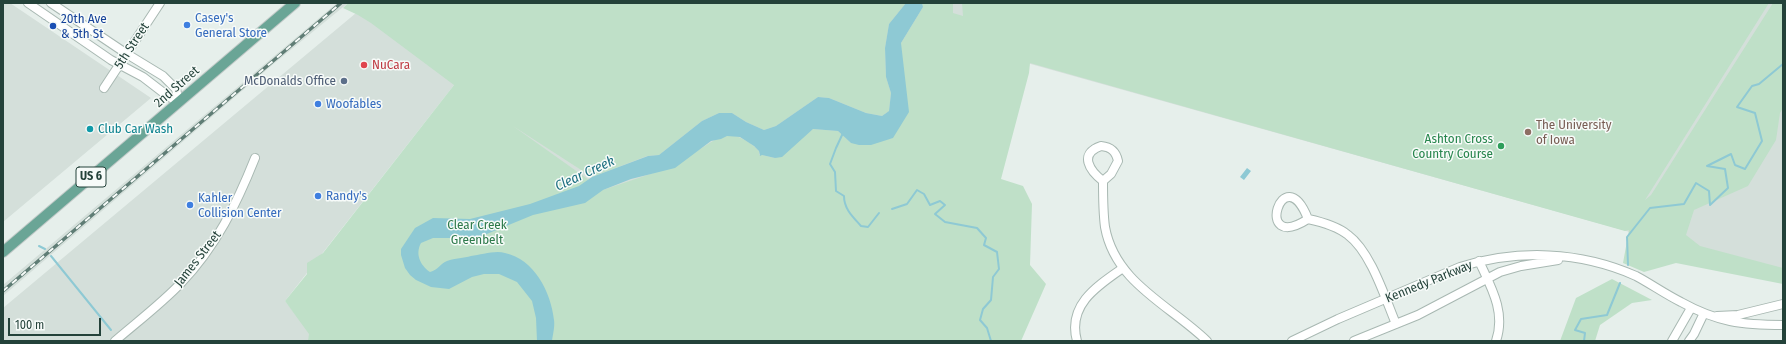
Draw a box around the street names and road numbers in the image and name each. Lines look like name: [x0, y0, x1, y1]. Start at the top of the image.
street label: 5th Street: [111, 20, 153, 72]
street label: 2nd Street: [151, 63, 203, 111]
road number: US 6: [76, 167, 106, 187]
street label: James Street: [171, 228, 225, 290]
street label: Kennedy Parkway: [1383, 257, 1475, 307]

